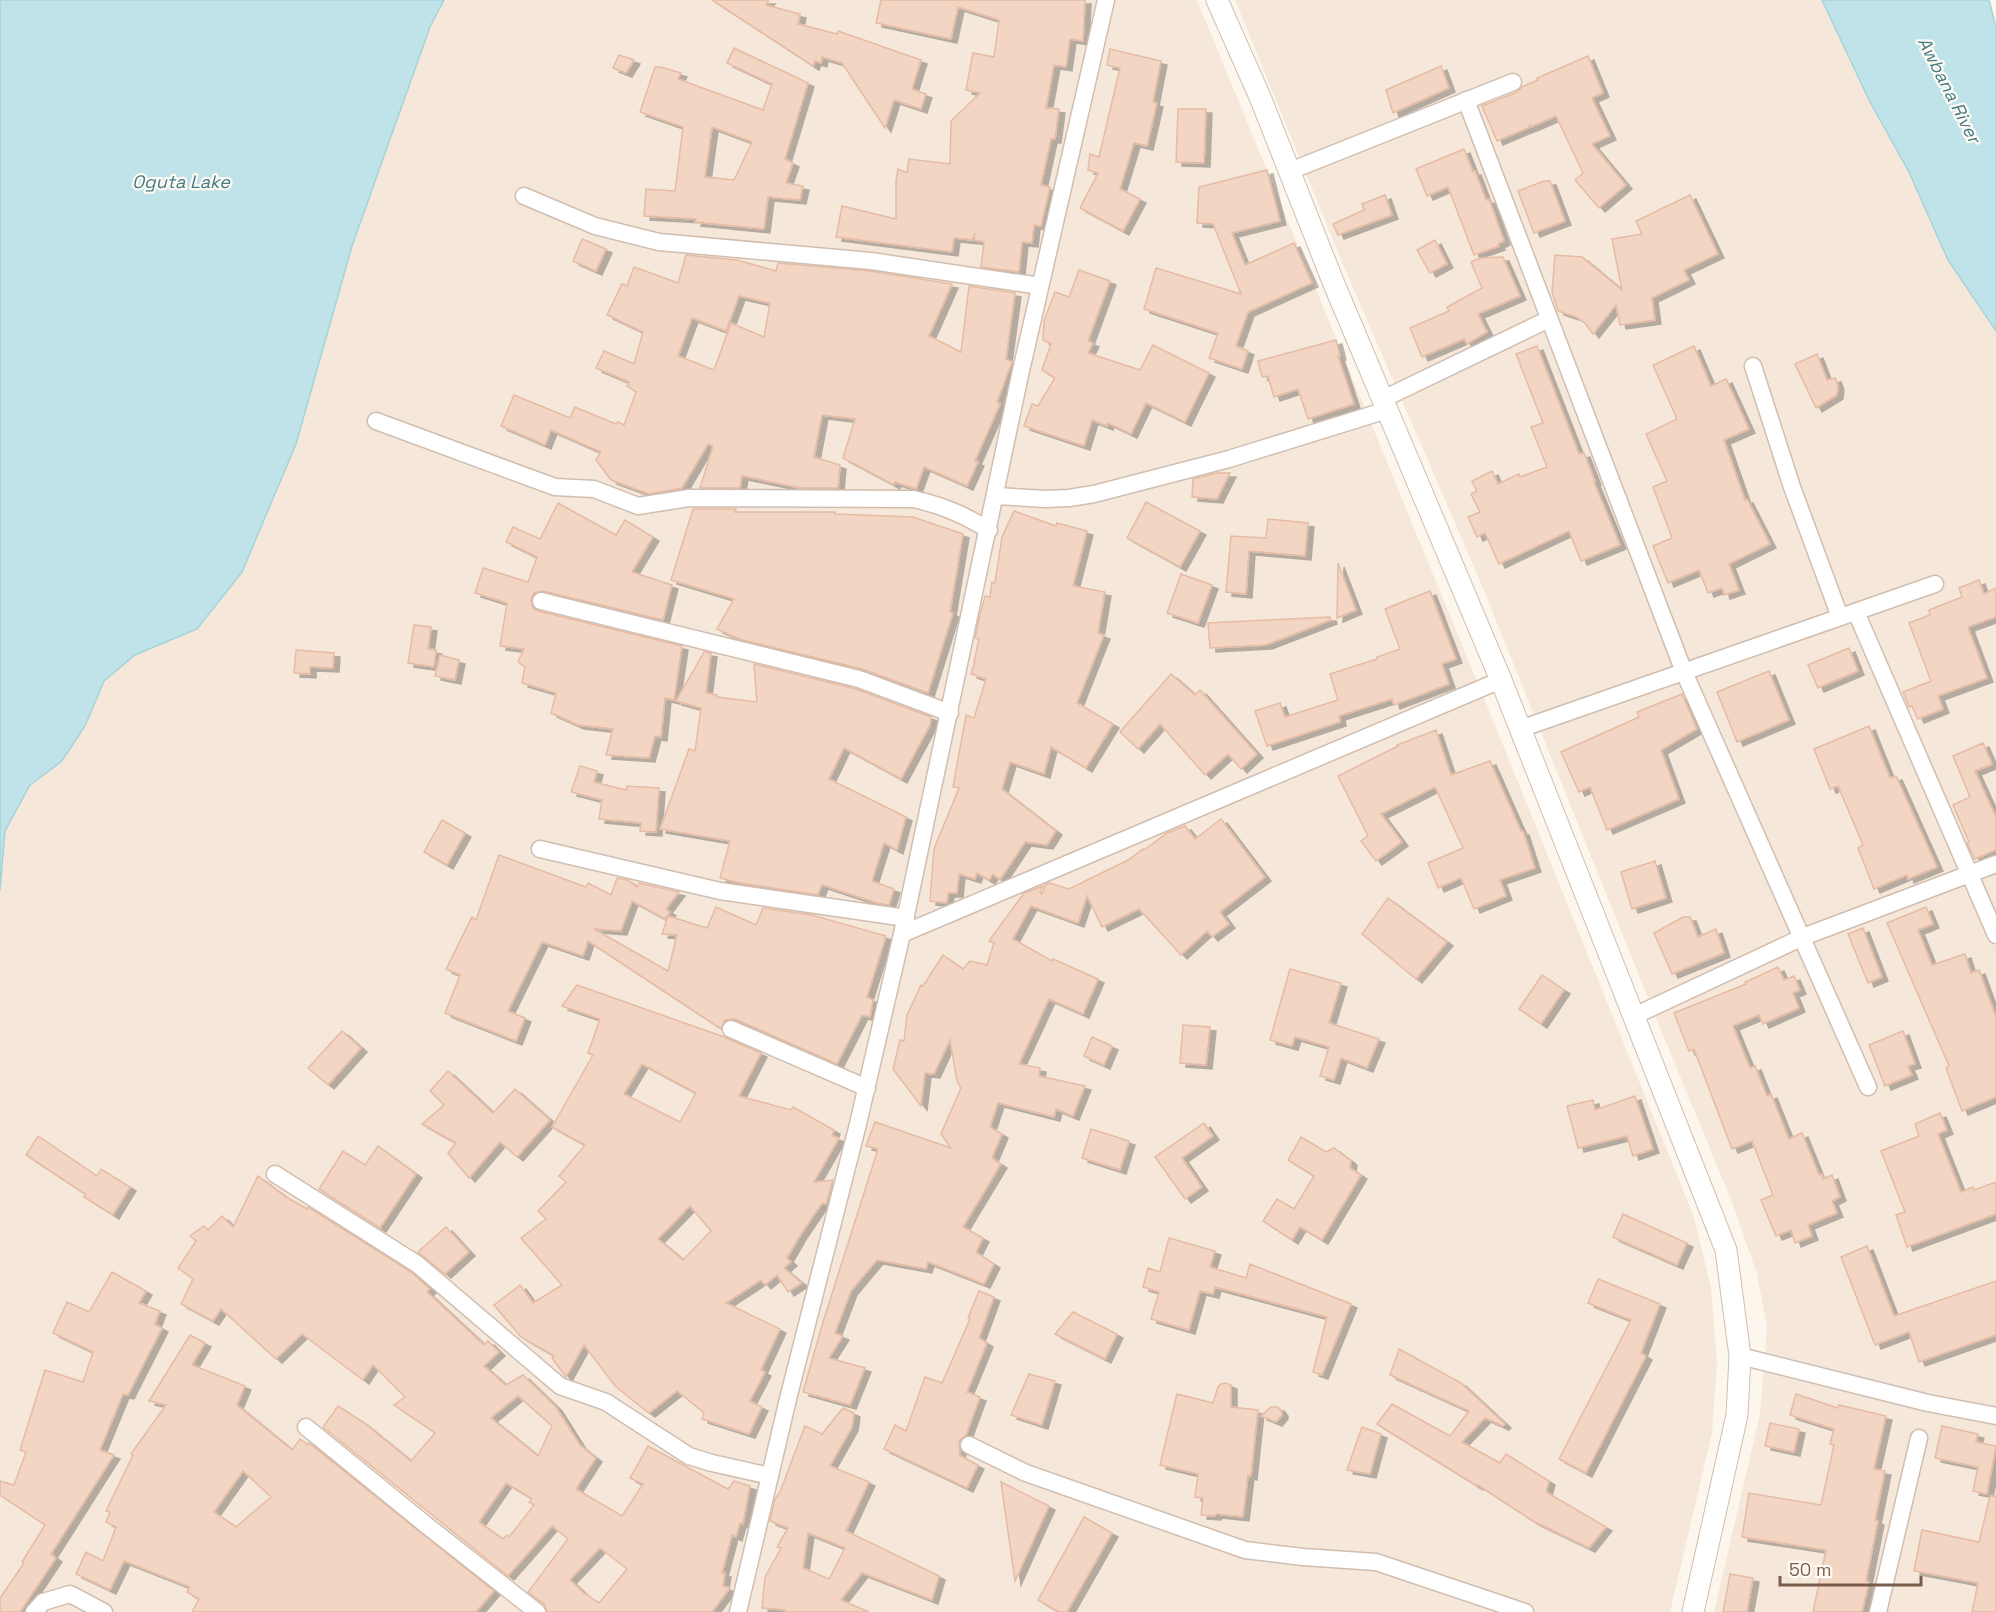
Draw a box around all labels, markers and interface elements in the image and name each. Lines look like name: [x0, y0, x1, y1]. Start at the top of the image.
water label: Awbana River: [1913, 33, 1987, 149]
water label: Oguta Lake: [132, 170, 231, 193]
scale bar: [1780, 1549, 1921, 1587]
text: 50 m: [1789, 1558, 1831, 1581]

